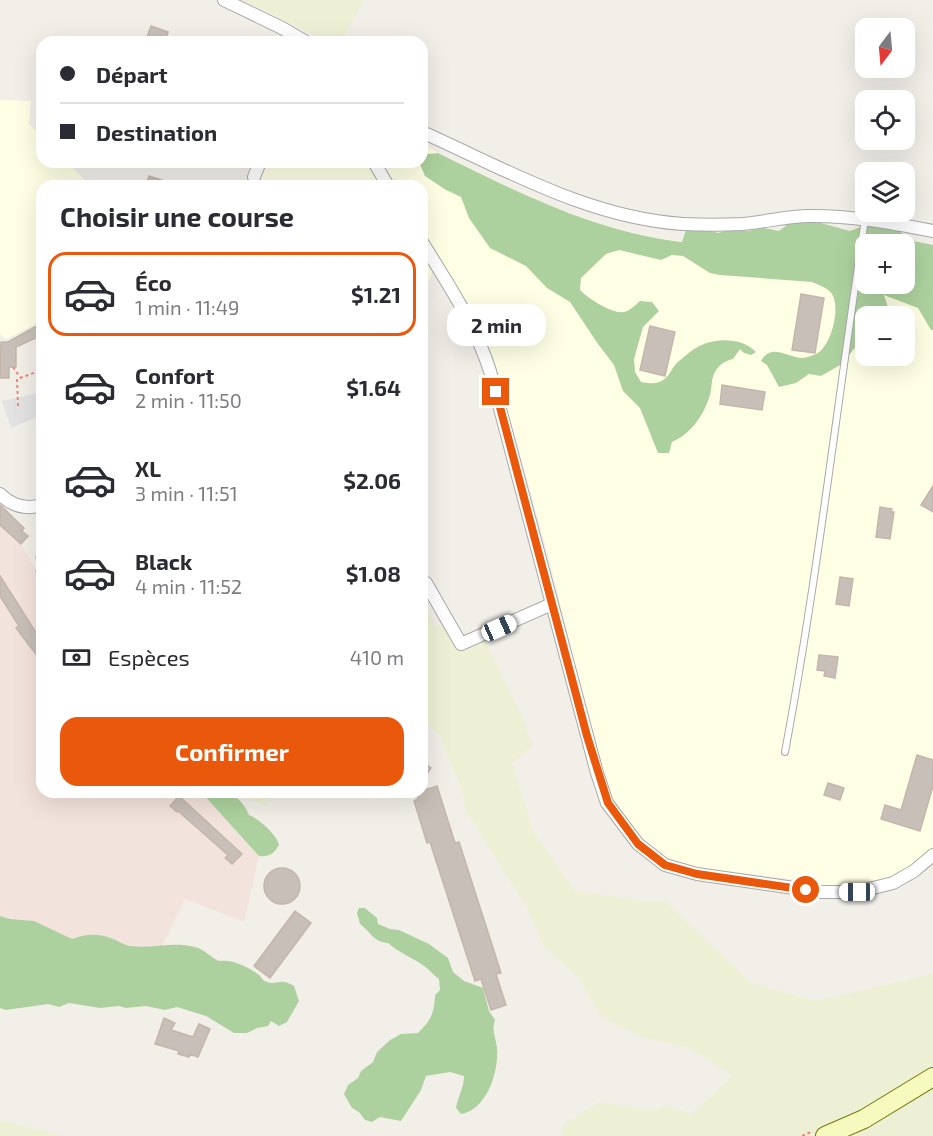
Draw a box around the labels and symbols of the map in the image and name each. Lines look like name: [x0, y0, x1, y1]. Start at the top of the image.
north arrow: [855, 18, 915, 78]
callout: 2 min: [446, 305, 546, 347]
route end: [482, 378, 509, 405]
car: [479, 612, 519, 644]
route start: [792, 876, 819, 903]
car: [839, 883, 875, 901]

